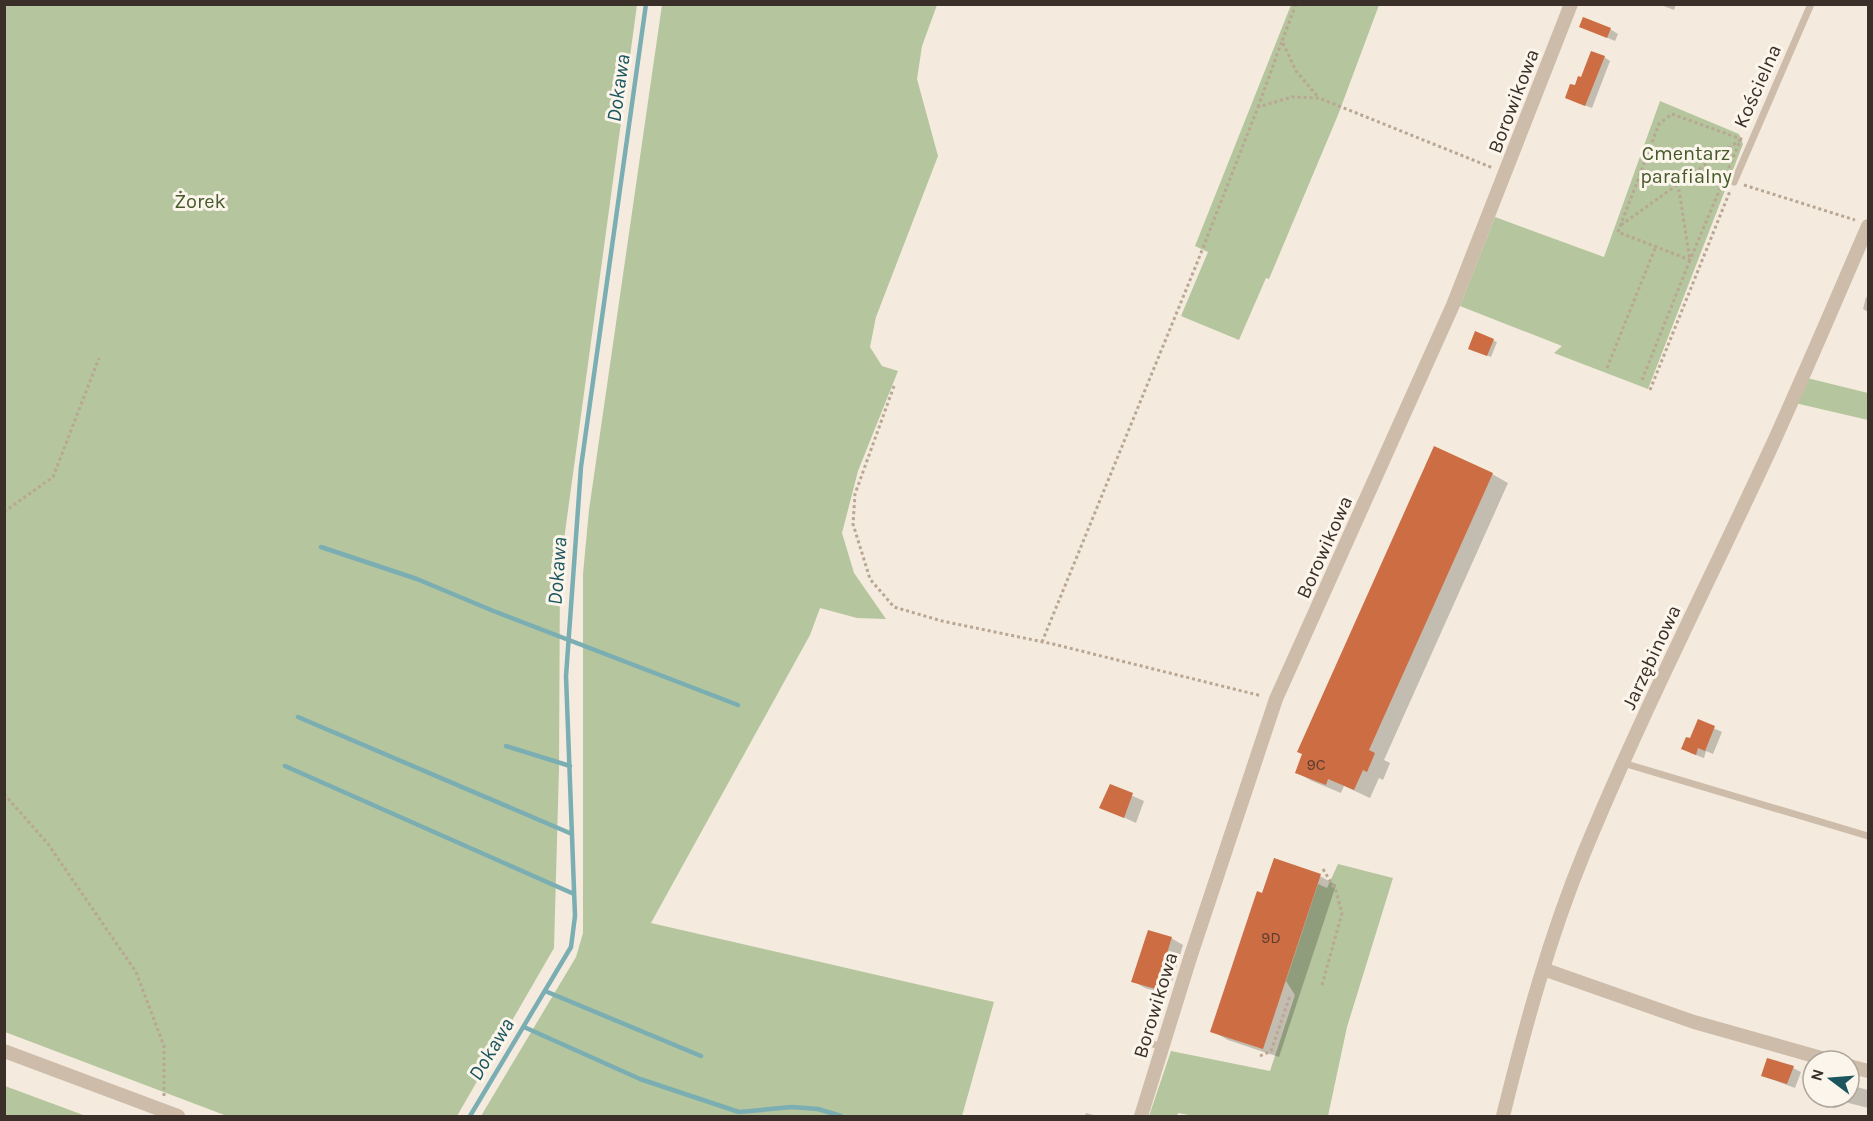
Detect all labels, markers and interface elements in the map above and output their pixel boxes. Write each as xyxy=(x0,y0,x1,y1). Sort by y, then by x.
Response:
street label: Kościelna xyxy=(1729,41,1786,131)
street label: Borowikowa xyxy=(1483,46,1544,156)
water label: Dokawa xyxy=(601,52,635,124)
park label: Cmentarz parafialny xyxy=(1640,142,1732,188)
park label: Żorek xyxy=(174,190,226,213)
street label: Borowikowa xyxy=(1292,492,1357,602)
water label: Dokawa xyxy=(543,536,571,606)
street label: Jarzębinowa xyxy=(1617,601,1686,713)
house number: 9C xyxy=(1306,755,1326,774)
house number: 9D xyxy=(1261,928,1281,947)
street label: Borowikowa xyxy=(1128,949,1183,1061)
water label: Dokawa xyxy=(463,1014,519,1084)
north arrow xyxy=(1801,1049,1861,1109)
text: N xyxy=(1806,1067,1828,1083)

